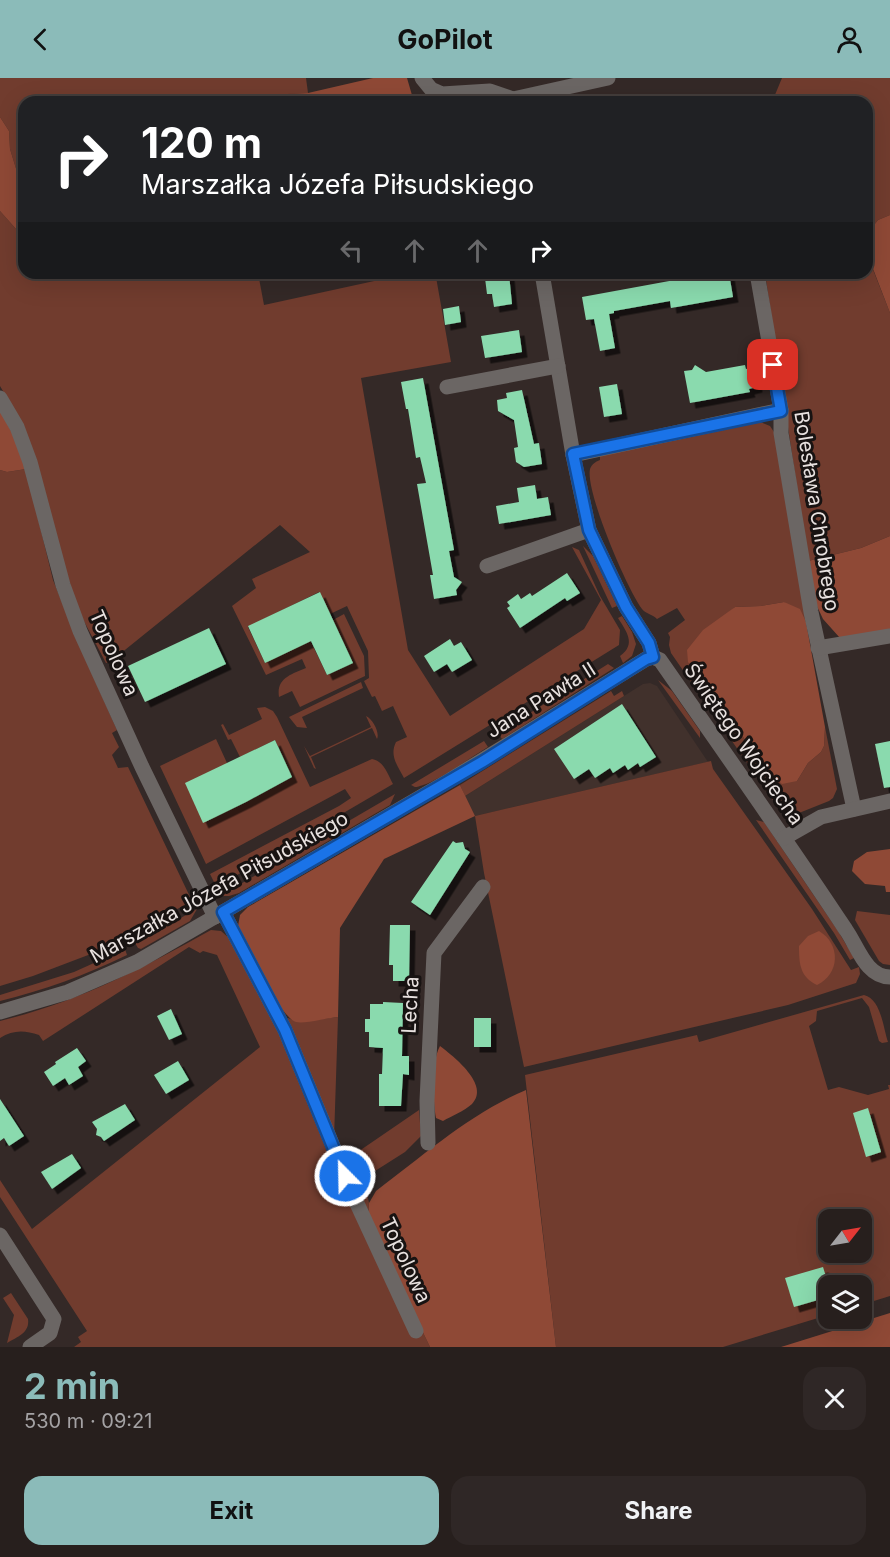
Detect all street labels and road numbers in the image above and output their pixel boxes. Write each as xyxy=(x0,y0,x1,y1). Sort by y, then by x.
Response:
street label: Bolesława Chrobrego xyxy=(789,409,845,613)
street label: Topolowa xyxy=(84,606,144,700)
street label: Jana Pawła II xyxy=(482,657,600,743)
street label: Świętego Wojciecha xyxy=(679,658,810,829)
street label: Marszałka Józefa Piłsudskiego xyxy=(86,806,352,968)
street label: Lecha xyxy=(397,976,423,1034)
street label: Topolowa xyxy=(376,1213,436,1307)

